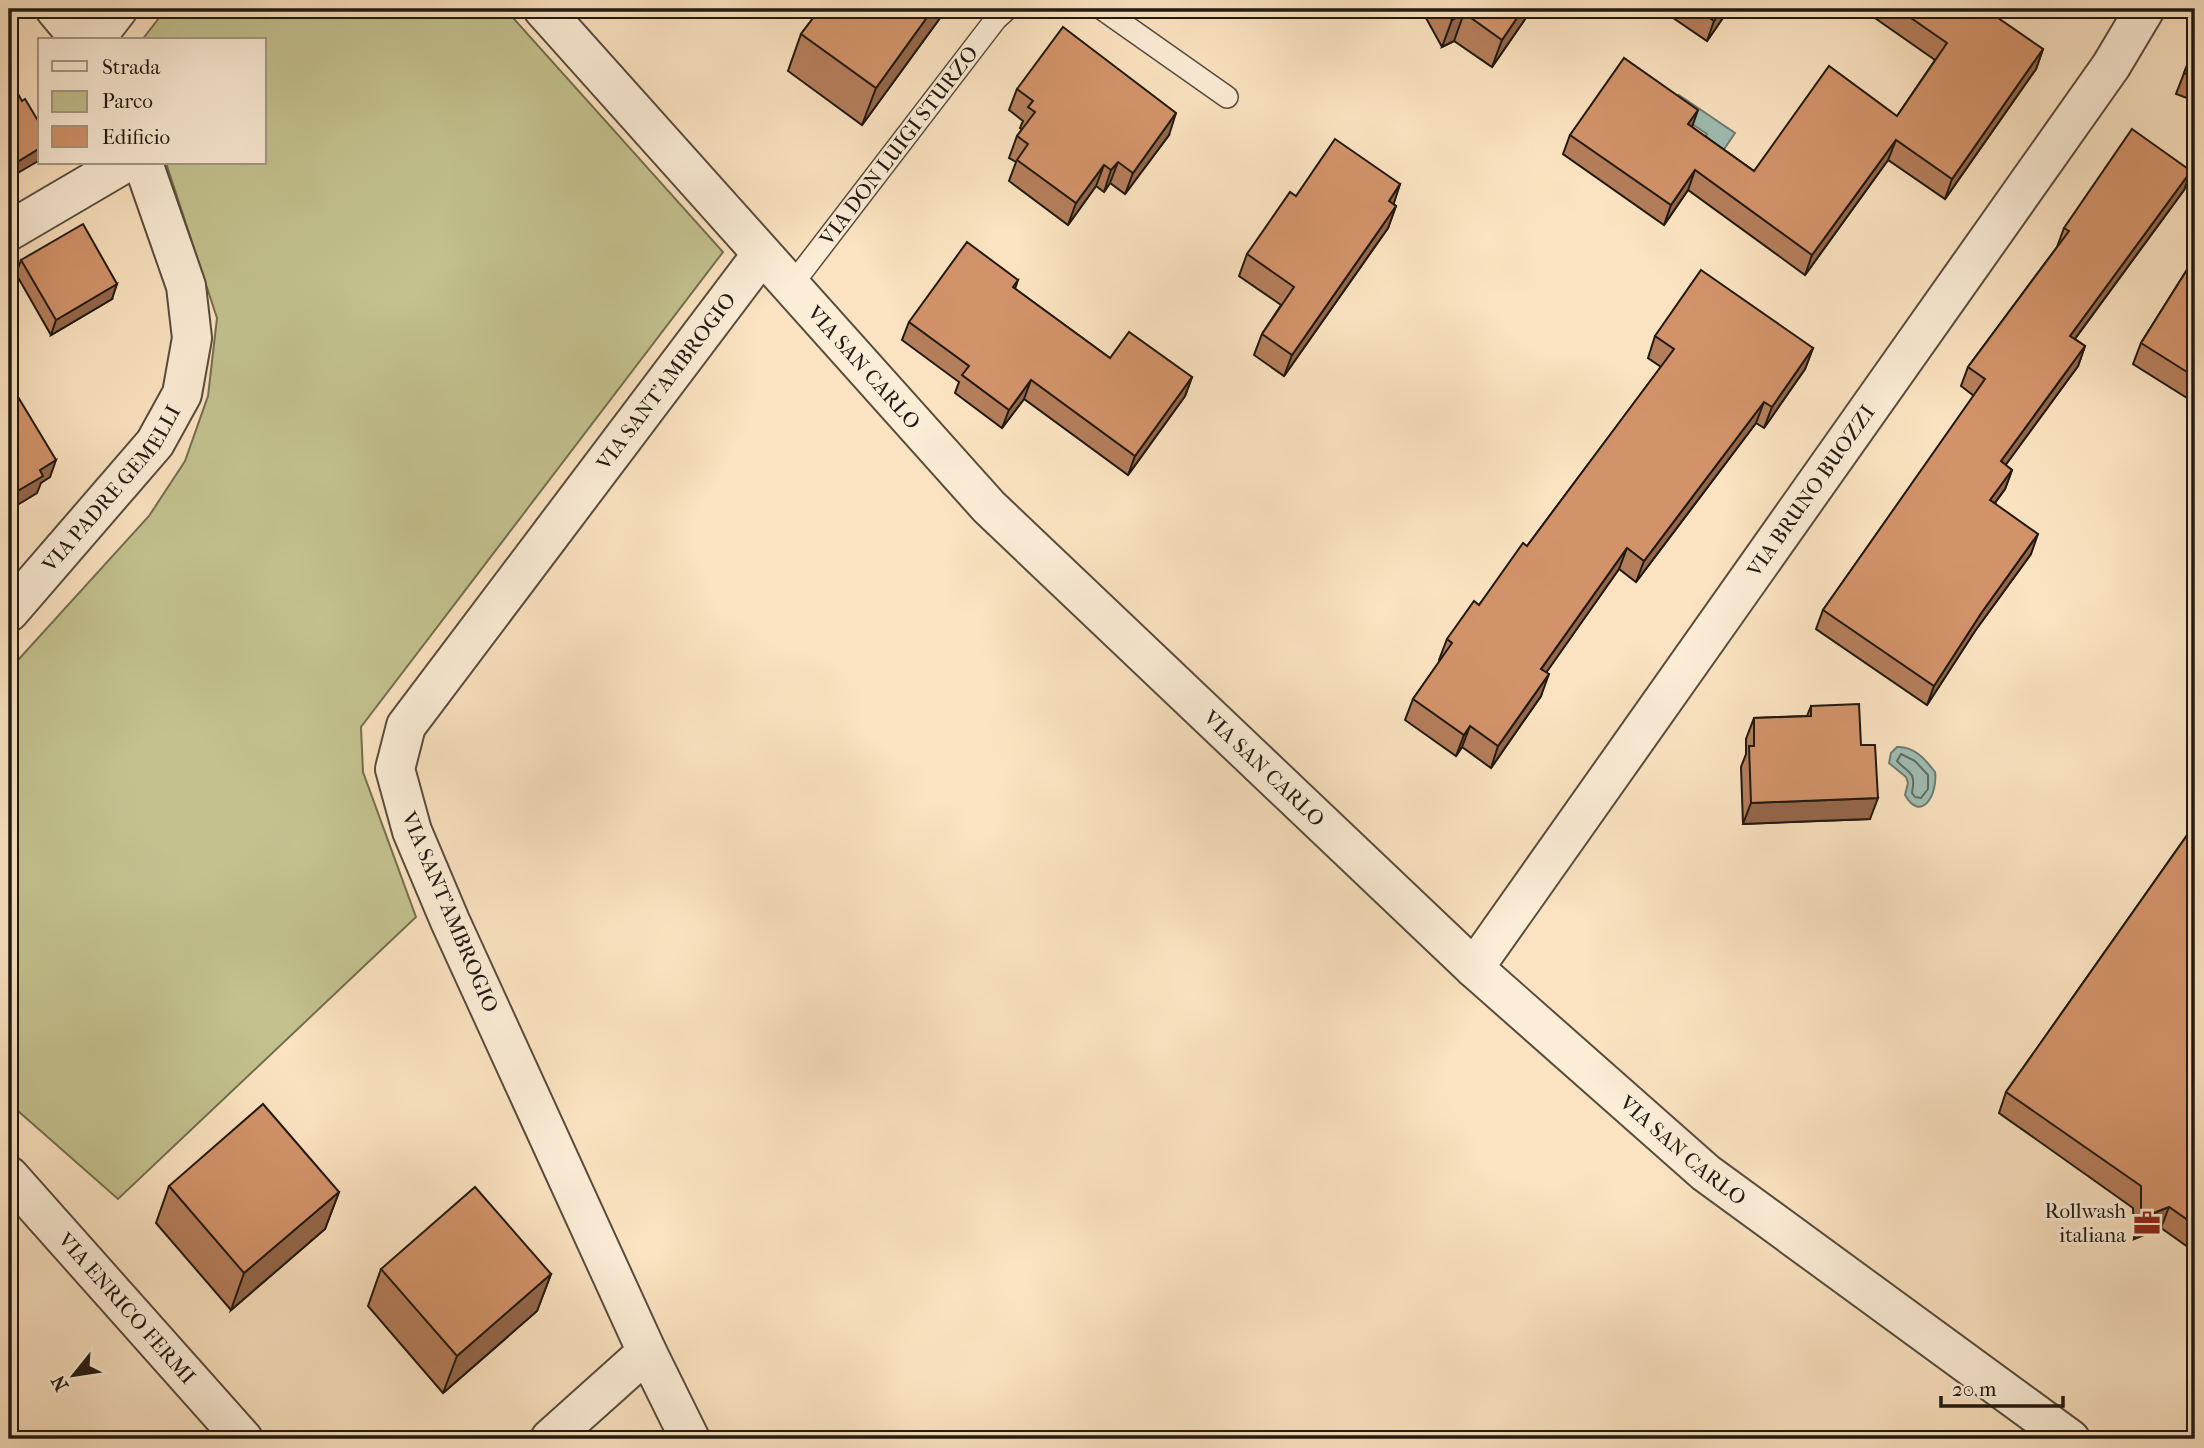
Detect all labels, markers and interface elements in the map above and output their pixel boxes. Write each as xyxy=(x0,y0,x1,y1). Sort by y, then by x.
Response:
legend xyxy=(38,38,266,164)
street label: VIA DON LUIGI STURZO xyxy=(814,41,983,251)
text: Strada xyxy=(102,55,160,79)
text: Parco xyxy=(102,89,153,113)
text: Edificio xyxy=(102,125,170,149)
street label: VIA SANT'AMBROGIO xyxy=(591,288,740,475)
street label: VIA SAN CARLO xyxy=(802,300,925,434)
street label: VIA PADRE GEMELLI xyxy=(37,401,185,577)
street label: VIA BRUNO BUOZZI xyxy=(1742,401,1880,582)
street label: VIA SAN CARLO xyxy=(1198,705,1329,831)
street label: VIA SANT'AMBROGIO xyxy=(396,807,503,1016)
street label: VIA SAN CARLO xyxy=(1614,1090,1751,1210)
place label: Rollwash italiana xyxy=(2045,1199,2126,1247)
office icon: Rollwash italiana xyxy=(2132,1208,2162,1238)
street label: VIA ENRICO FERMI xyxy=(52,1228,200,1388)
north arrow xyxy=(38,1340,108,1410)
scale bar xyxy=(1941,1364,2064,1408)
text: 20 m xyxy=(1952,1377,1997,1401)

